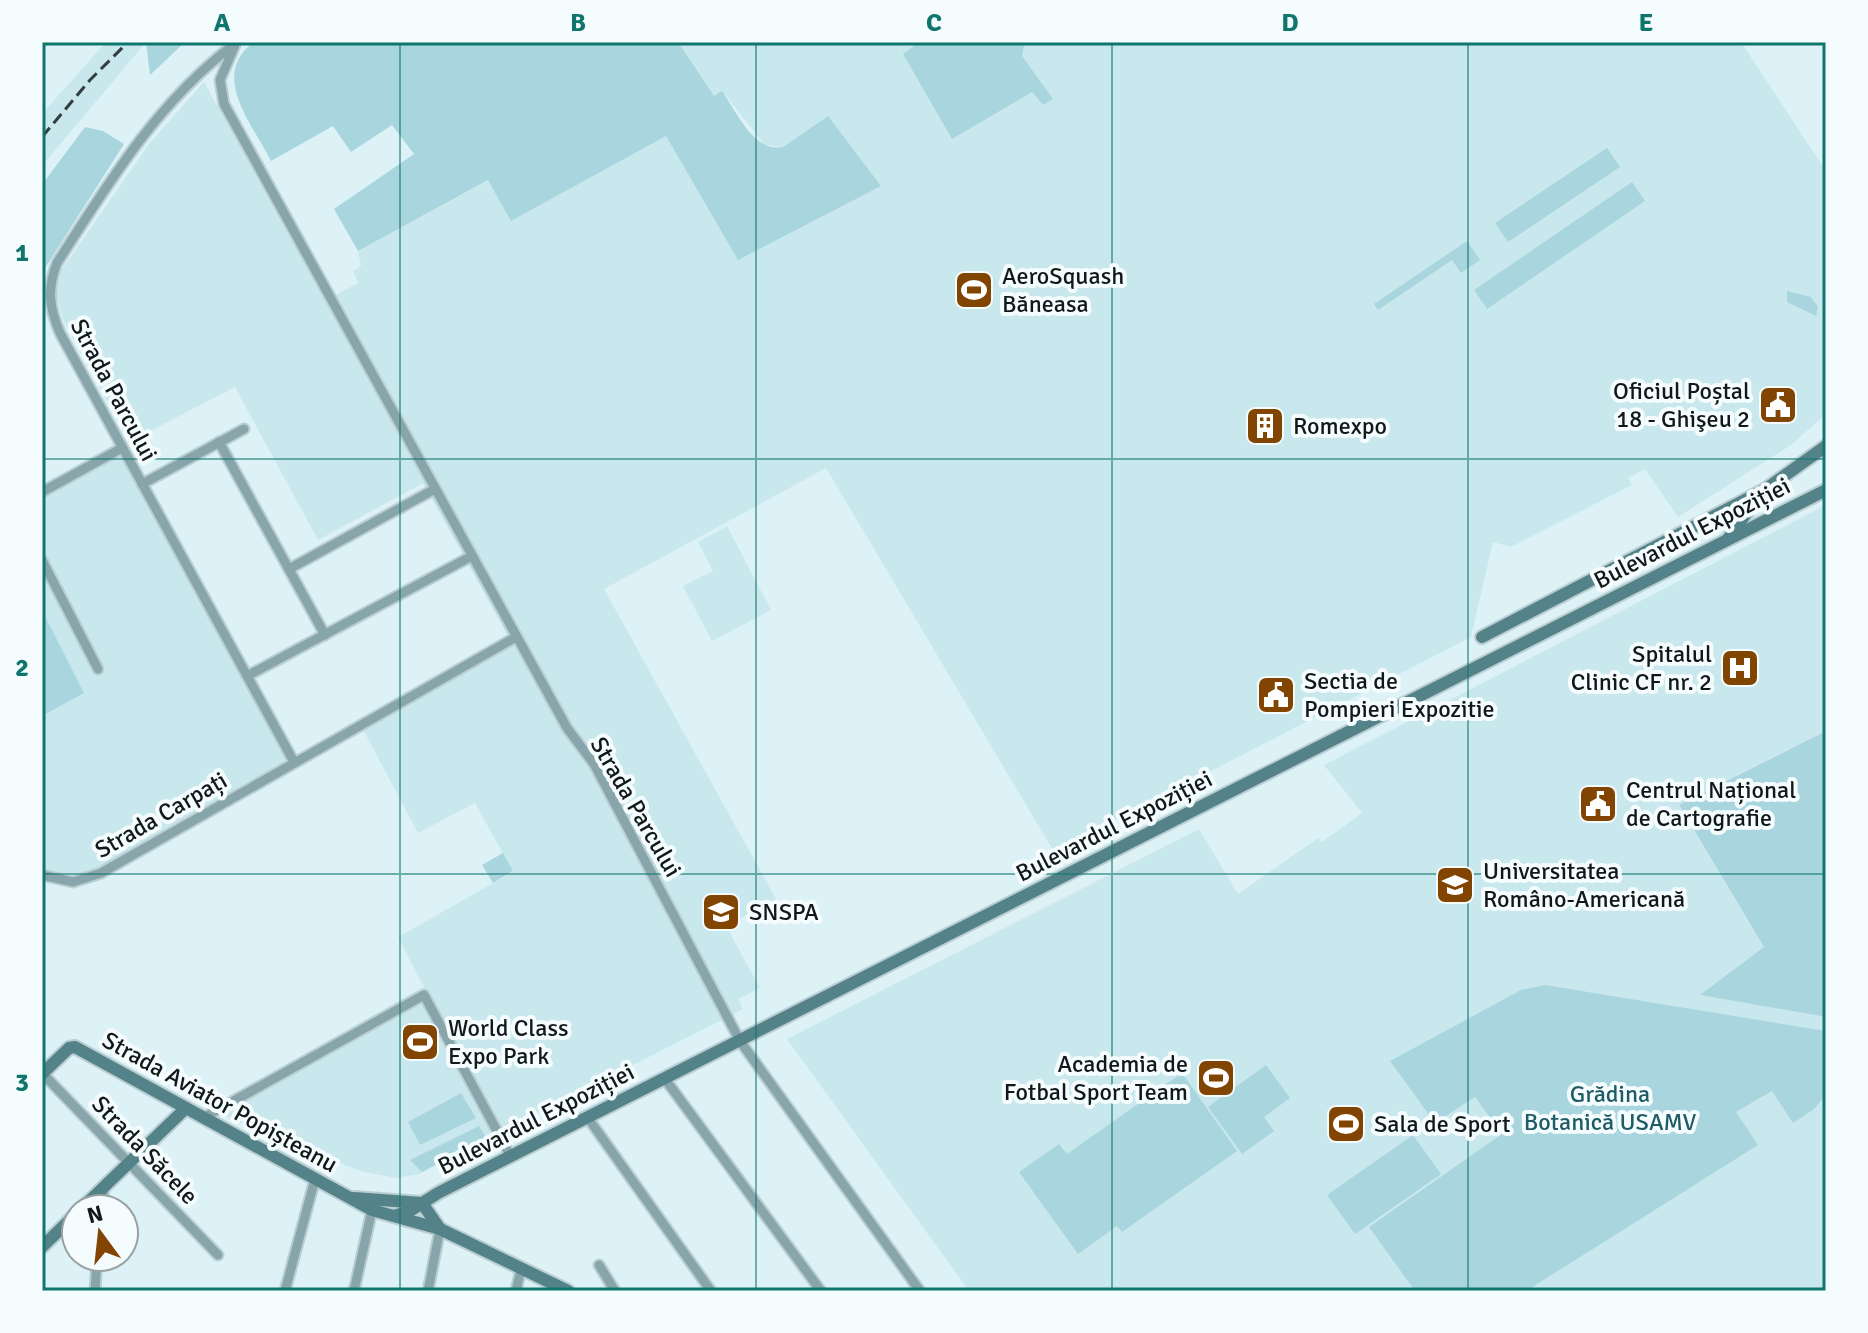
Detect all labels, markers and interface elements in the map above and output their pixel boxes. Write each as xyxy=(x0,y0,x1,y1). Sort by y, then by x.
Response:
text: A xyxy=(214,7,231,39)
text: B xyxy=(570,7,586,39)
text: C xyxy=(926,7,942,39)
text: D xyxy=(1281,7,1299,39)
text: E xyxy=(1639,7,1653,39)
text: 1 xyxy=(15,237,29,269)
place label: AeroSquash Băneasa xyxy=(1002,261,1124,319)
sports icon: AeroSquash Băneasa xyxy=(953,269,995,311)
street label: Strada Parcului xyxy=(64,314,164,466)
place label: Oficiul Poștal 18 - Ghişeu 2 xyxy=(1613,376,1750,434)
public building icon: Oficiul Poștal 18 - Ghişeu 2 xyxy=(1757,384,1799,426)
building icon: Romexpo xyxy=(1244,405,1286,447)
place label: Romexpo xyxy=(1293,411,1387,441)
street label: Bulevardul Expoziției xyxy=(1589,471,1795,595)
place label: Spitalul Clinic CF nr. 2 xyxy=(1571,639,1712,697)
hospital icon: Spitalul Clinic CF nr. 2 xyxy=(1719,647,1761,689)
text: 2 xyxy=(15,652,29,684)
place label: Sectia de Pompieri Expozitie xyxy=(1304,666,1495,724)
public building icon: Sectia de Pompieri Expozitie xyxy=(1255,674,1297,716)
street label: Strada Parcului xyxy=(584,732,688,882)
street label: Bulevardul Expoziției xyxy=(1011,764,1217,888)
street label: Strada Carpați xyxy=(90,765,232,865)
place label: Centrul Național de Cartografie xyxy=(1626,775,1796,833)
public building icon: Centrul Național de Cartografie xyxy=(1577,783,1619,825)
place label: Universitatea Româno-Americană xyxy=(1483,856,1685,914)
school or university icon: Universitatea Româno-Americană xyxy=(1434,864,1476,906)
school or university icon: SNSPA xyxy=(700,891,742,933)
place label: SNSPA xyxy=(749,897,819,927)
place label: World Class Expo Park xyxy=(448,1013,568,1071)
sports icon: World Class Expo Park xyxy=(399,1021,441,1063)
street label: Strada Aviator Popișteanu xyxy=(97,1025,343,1179)
place label: Academia de Fotbal Sport Team xyxy=(1004,1049,1188,1107)
street label: Bulevardul Expoziției xyxy=(433,1057,639,1181)
sports icon: Academia de Fotbal Sport Team xyxy=(1195,1057,1237,1099)
text: 3 xyxy=(15,1067,29,1099)
park label: Grădina Botanică USAMV xyxy=(1524,1079,1696,1137)
street label: Strada Săcele xyxy=(86,1089,204,1211)
sports icon: Sala de Sport xyxy=(1325,1103,1367,1145)
place label: Sala de Sport xyxy=(1374,1109,1510,1139)
north arrow xyxy=(60,1193,140,1273)
text: N xyxy=(84,1199,106,1229)

